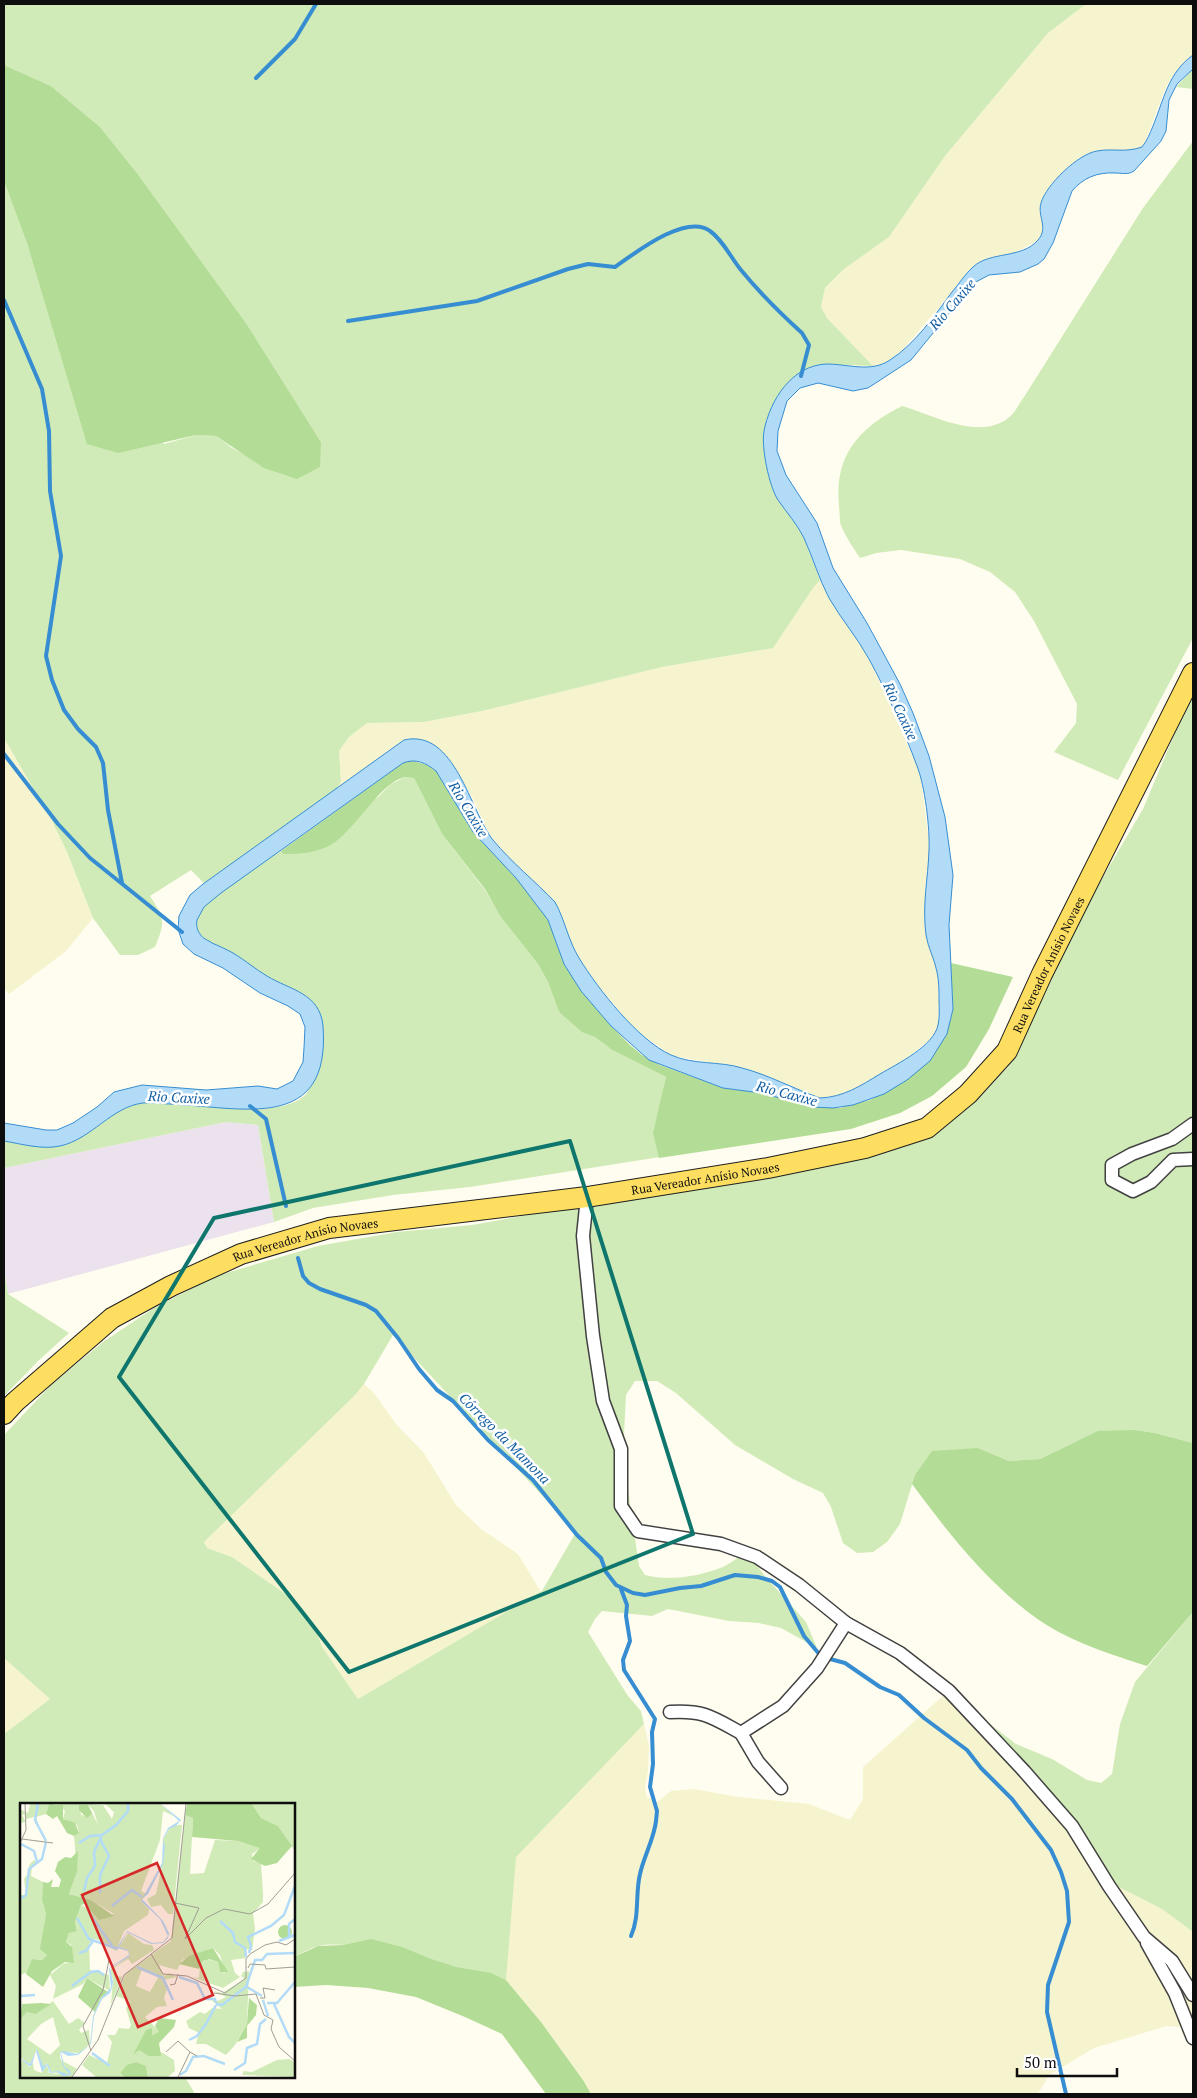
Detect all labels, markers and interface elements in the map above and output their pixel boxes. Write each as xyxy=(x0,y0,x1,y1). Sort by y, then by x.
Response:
water label: Rio Caxixe xyxy=(924,274,980,334)
water label: Rio Caxixe xyxy=(879,678,923,744)
water label: Rio Caxixe xyxy=(444,777,493,841)
street label: Rua Vereador Anísio Novaes xyxy=(1009,894,1087,1035)
water label: Rio Caxixe xyxy=(754,1076,820,1110)
water label: Rio Caxixe xyxy=(146,1086,211,1108)
street label: Rua Vereador Anísio Novaes xyxy=(630,1158,781,1197)
street label: Rua Vereador Anísio Novaes xyxy=(230,1215,379,1264)
water label: Córrego da Mamona xyxy=(455,1388,555,1488)
inset map xyxy=(20,1803,295,2078)
scale bar xyxy=(1017,2046,1117,2078)
text: 50 m xyxy=(1024,2052,1057,2072)

